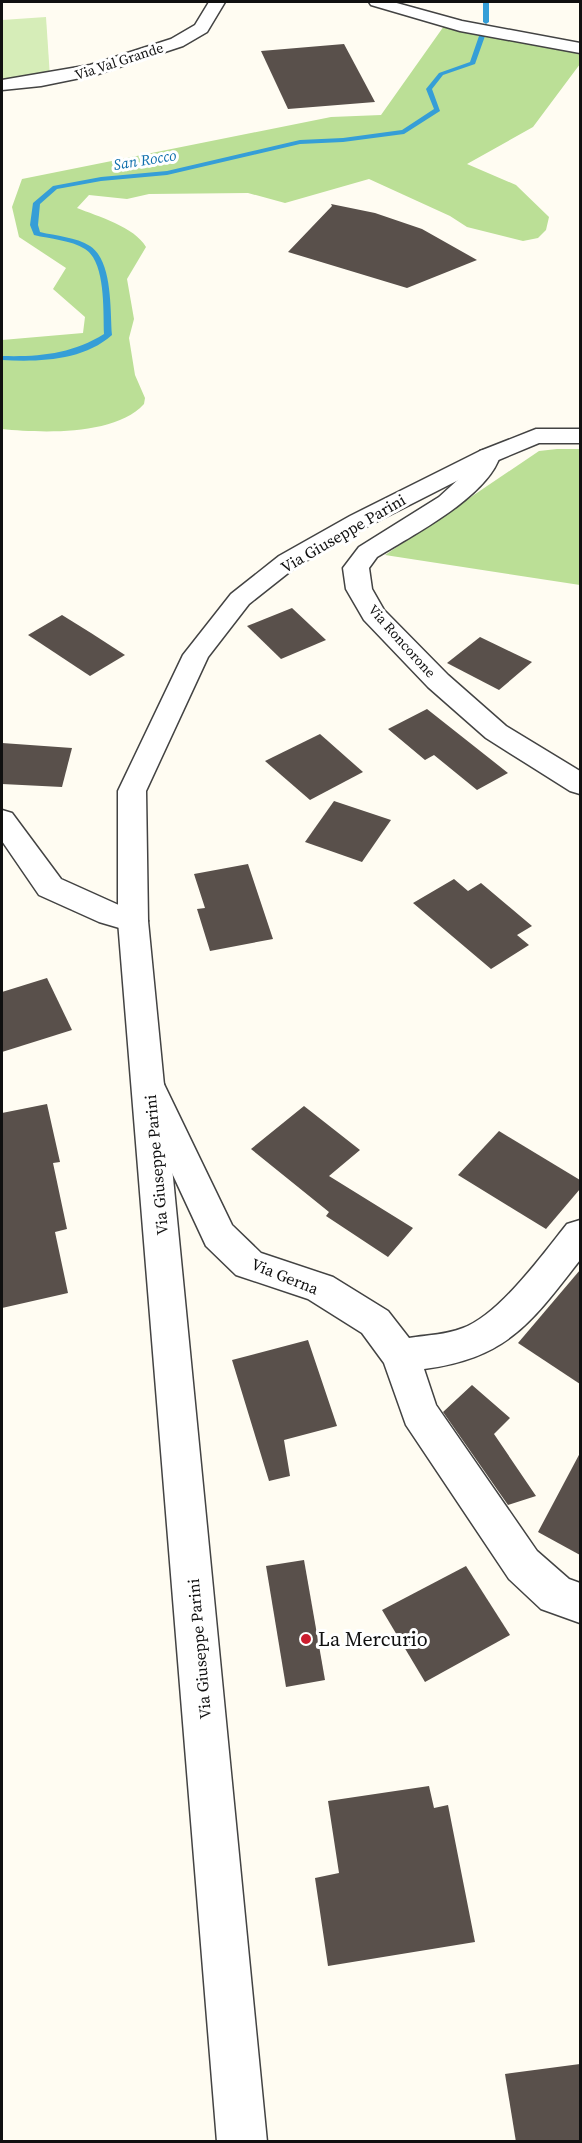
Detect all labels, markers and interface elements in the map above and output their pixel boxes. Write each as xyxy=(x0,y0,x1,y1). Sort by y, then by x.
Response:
street label: Via Val Grande xyxy=(72,37,166,85)
water label: San Rocco xyxy=(112,144,178,175)
street label: Via Giuseppe Parini xyxy=(277,488,410,578)
street label: Via Roncorone xyxy=(364,600,440,682)
street label: Via Giuseppe Parini xyxy=(139,1094,173,1236)
street label: Via Gerna xyxy=(248,1253,323,1300)
street label: Via Giuseppe Parini xyxy=(182,1578,216,1720)
place label: La Mercurio xyxy=(318,1625,428,1653)
marker: La Mercurio xyxy=(299,1632,313,1646)

